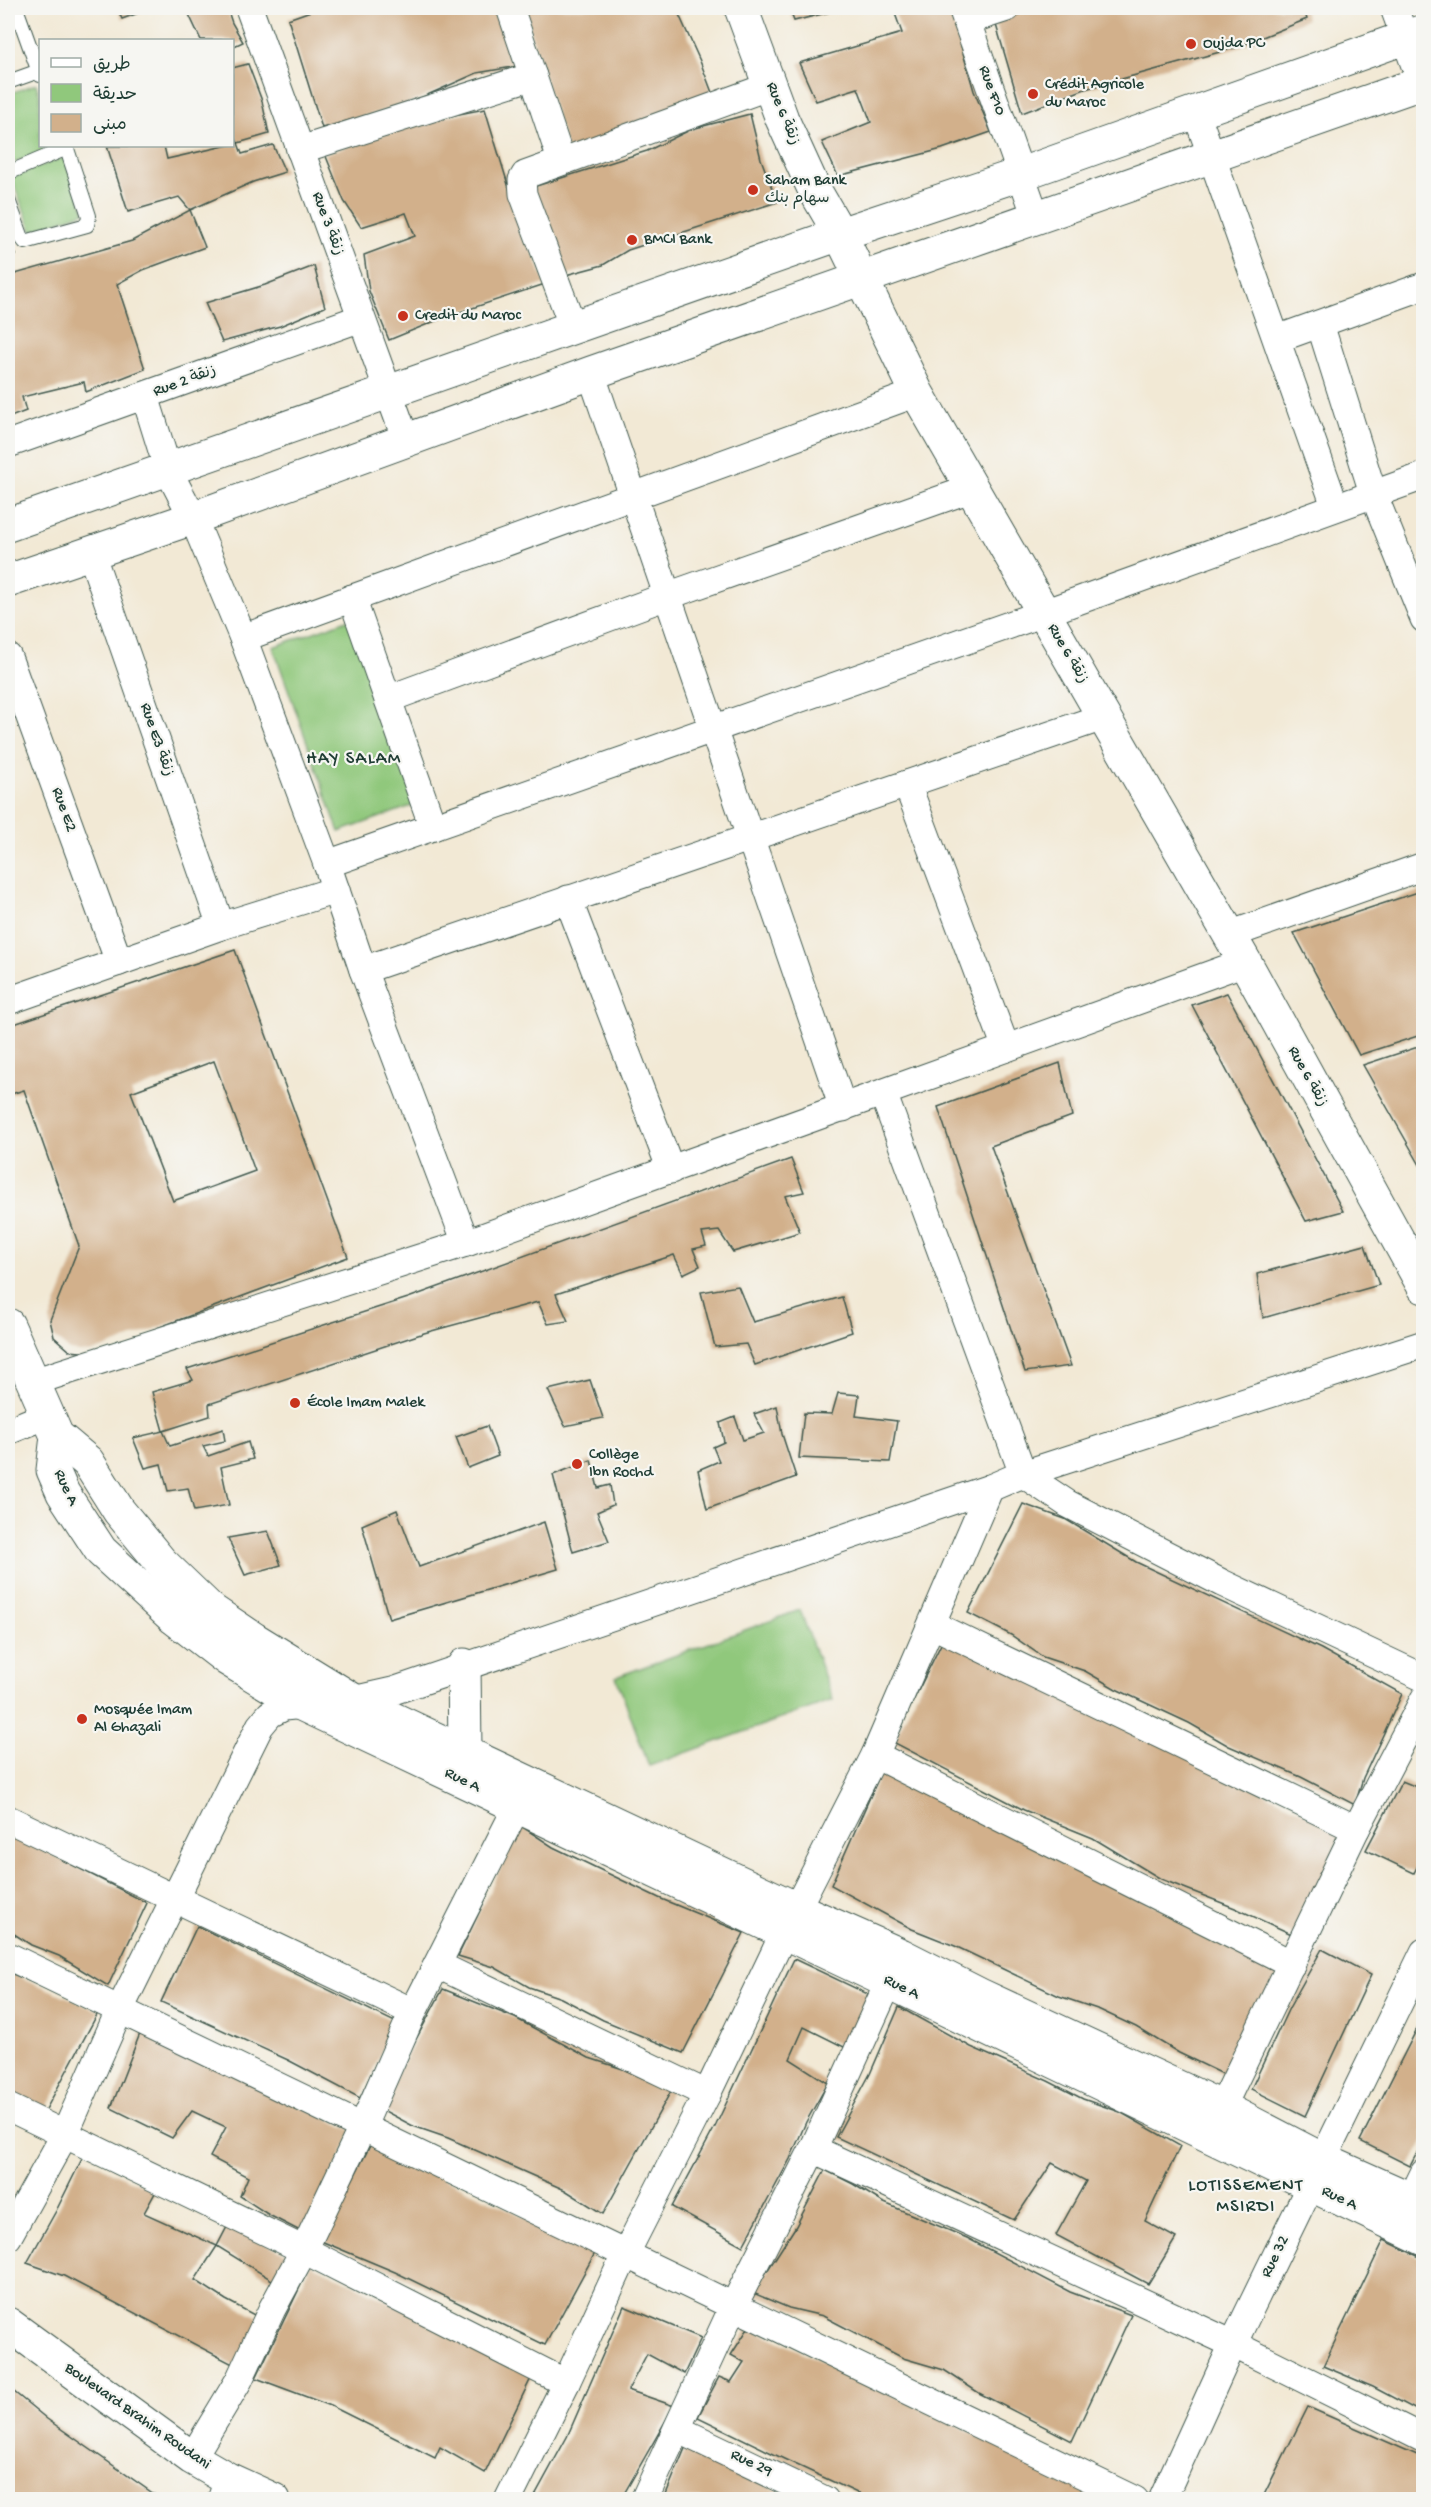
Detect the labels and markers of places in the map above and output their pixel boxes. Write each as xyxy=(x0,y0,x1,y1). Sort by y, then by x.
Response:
place label: Oujda PC xyxy=(1203,35,1266,54)
marker: Oujda PC xyxy=(1184,37,1198,51)
place label: Crédit Agricole du Maroc xyxy=(1045,76,1145,113)
marker: Crédit Agricole du Maroc xyxy=(1026,87,1040,101)
place label: Saham Bank سهام بنك xyxy=(765,172,848,209)
marker: Saham Bank سهام بنك xyxy=(746,183,760,197)
place label: BMCI Bank xyxy=(643,231,713,250)
marker: BMCI Bank xyxy=(625,233,639,247)
place label: Credit du Maroc xyxy=(415,307,521,326)
marker: Credit du Maroc xyxy=(396,309,410,323)
place label: École Imam Malek xyxy=(307,1394,426,1413)
marker: École Imam Malek xyxy=(288,1396,302,1410)
place label: Collège Ibn Rochd xyxy=(589,1446,654,1483)
marker: Collège Ibn Rochd xyxy=(570,1457,584,1471)
place label: Mosquée Imam Al Ghazali xyxy=(94,1701,193,1738)
marker: Mosquée Imam Al Ghazali xyxy=(75,1712,89,1726)

